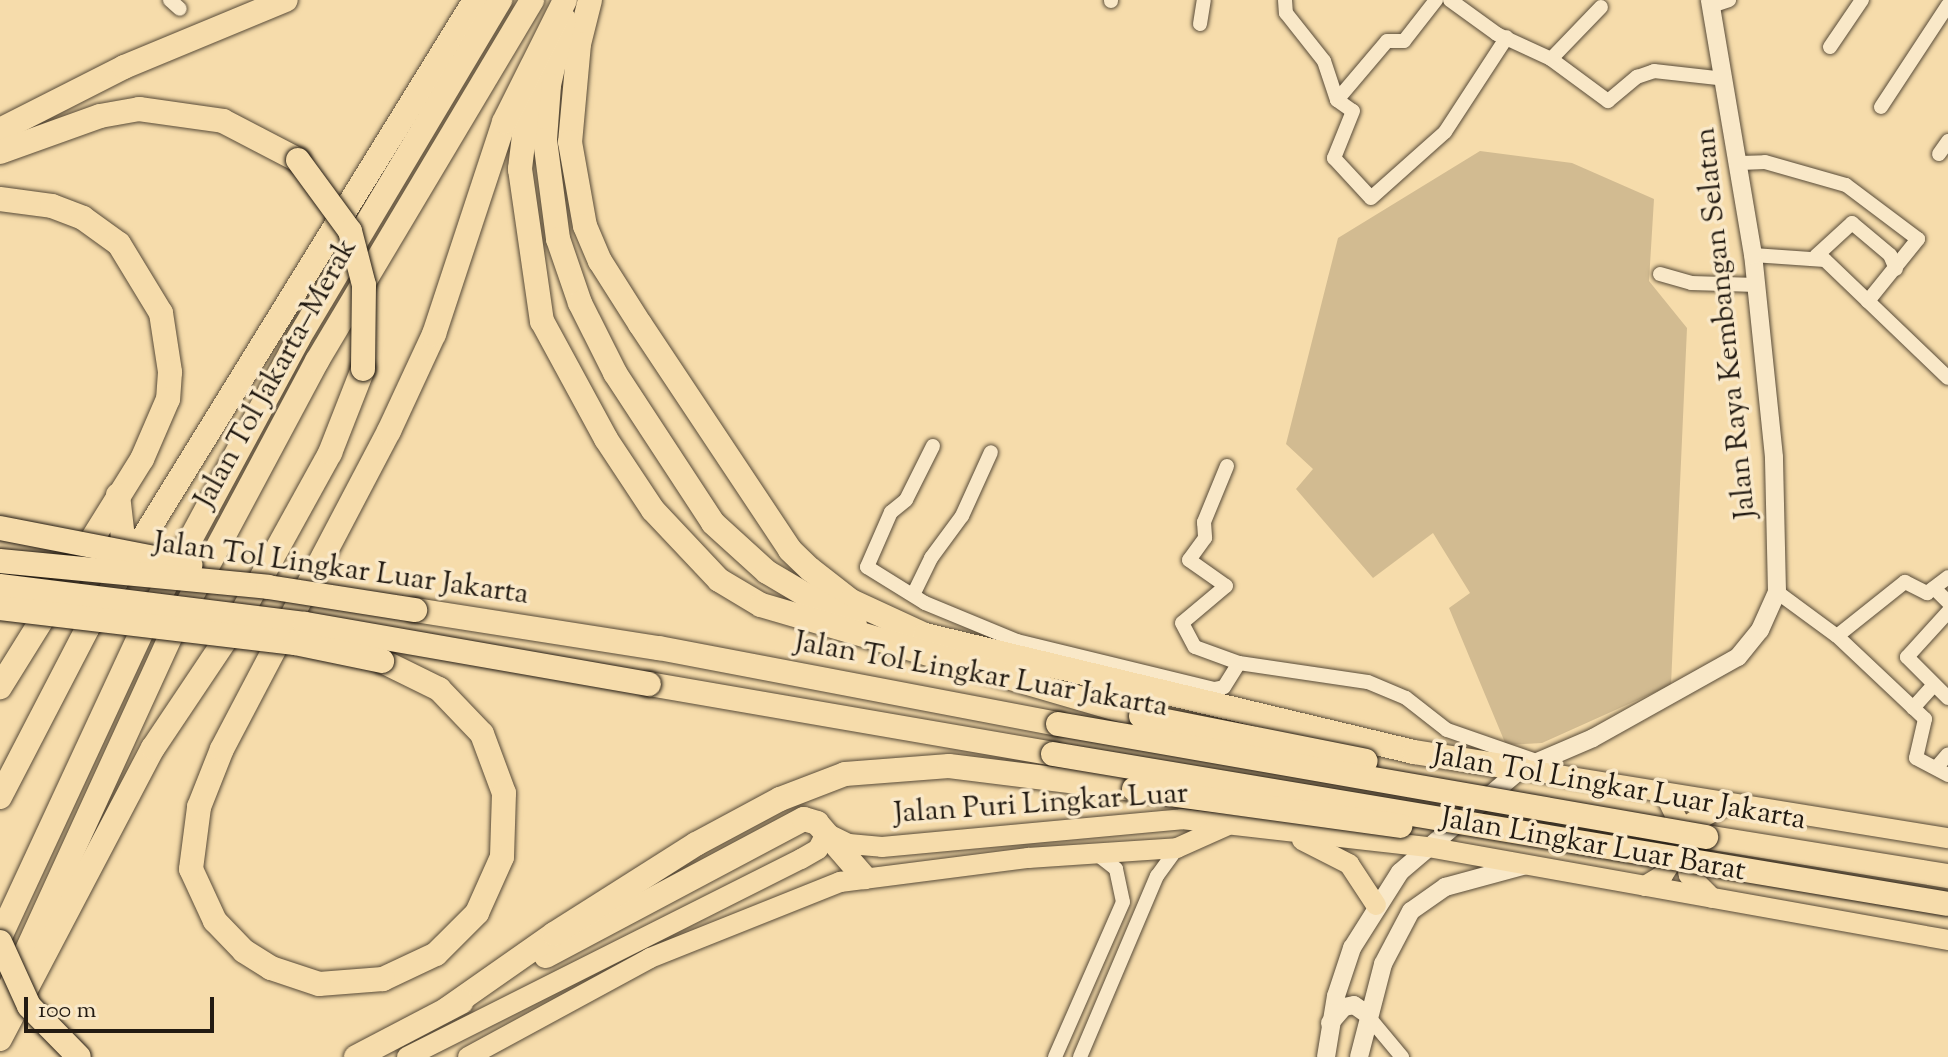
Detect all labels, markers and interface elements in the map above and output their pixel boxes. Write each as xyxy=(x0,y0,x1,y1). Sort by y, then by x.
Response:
street label: Jalan Raya Kembangan Selatan xyxy=(1689,125,1765,521)
street label: Jalan Tol Jakarta–Merak xyxy=(188,233,366,515)
street label: Jalan Tol Lingkar Luar Jakarta xyxy=(151,526,531,614)
street label: Jalan Tol Lingkar Luar Jakarta xyxy=(792,625,1170,727)
street label: Jalan Tol Lingkar Luar Jakarta xyxy=(1430,738,1808,840)
street label: Jalan Puri Lingkar Luar xyxy=(893,777,1189,833)
street label: Jalan Lingkar Luar Barat xyxy=(1438,801,1748,891)
scale bar xyxy=(28,981,218,1031)
text: 100 m xyxy=(38,994,96,1028)

